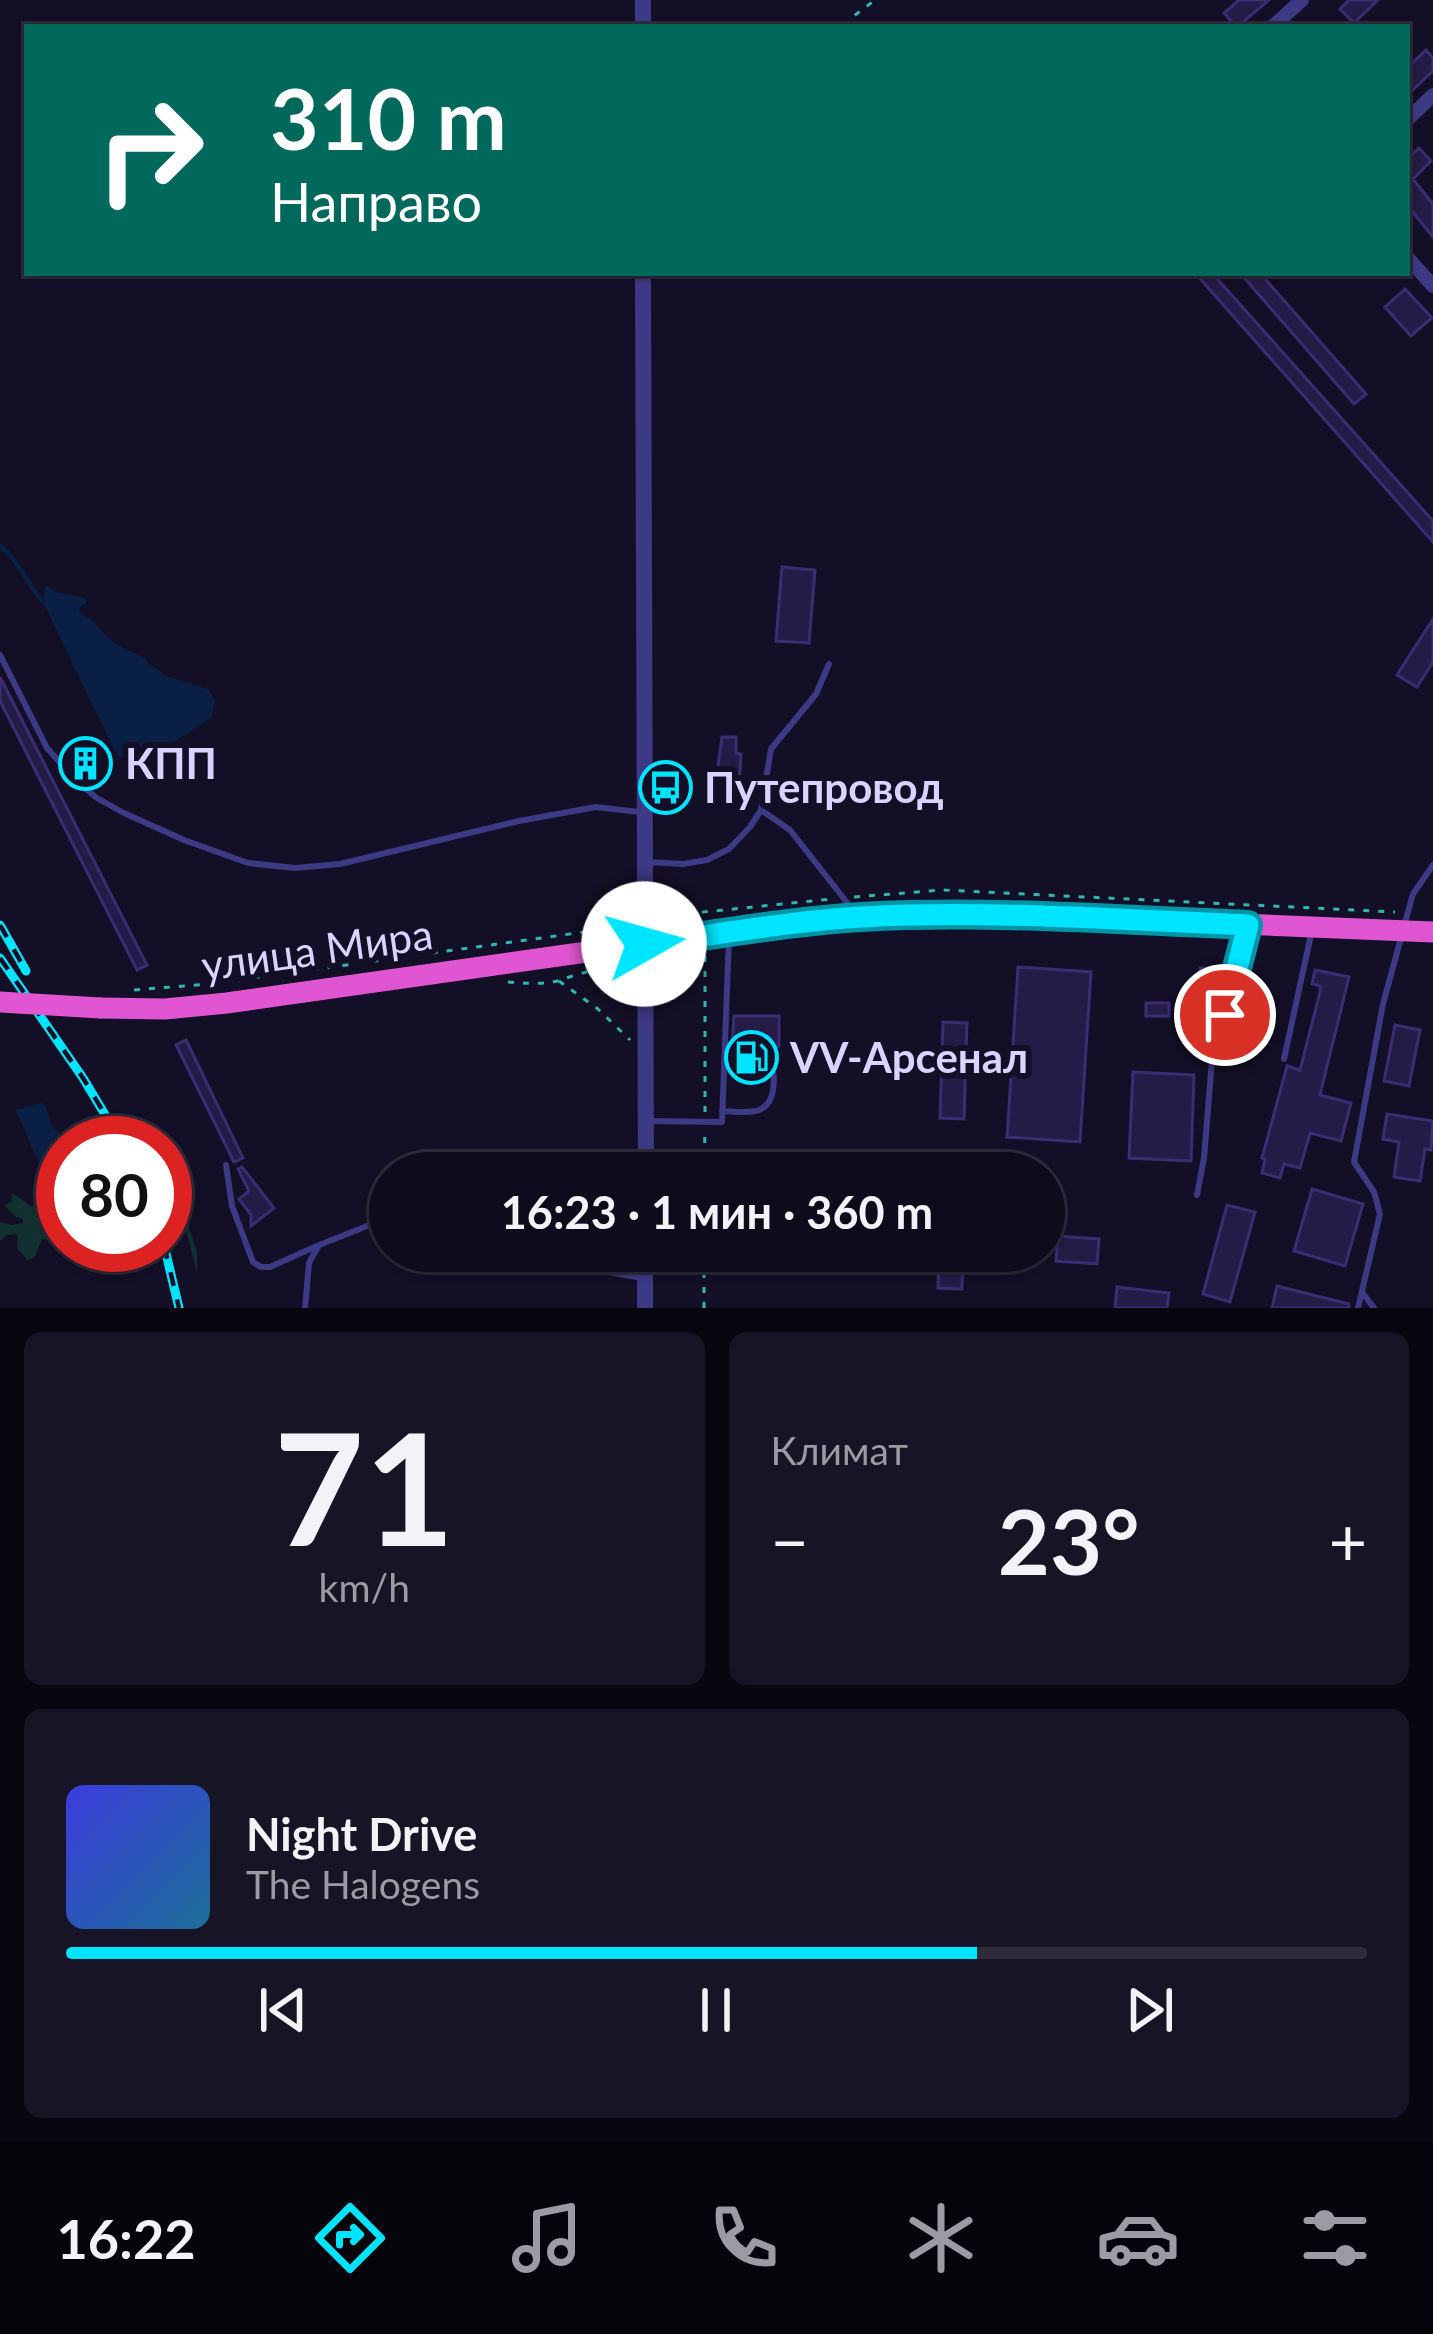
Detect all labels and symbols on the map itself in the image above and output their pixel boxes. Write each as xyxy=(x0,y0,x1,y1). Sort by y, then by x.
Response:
building icon: КПП xyxy=(58,736,114,792)
place label: КПП xyxy=(125,738,217,788)
bus stop icon: Путепровод xyxy=(637,760,693,816)
place label: Путепровод xyxy=(704,762,944,812)
position arrow xyxy=(581,881,707,1007)
street label: улица Мира xyxy=(198,908,436,990)
pin xyxy=(1174,964,1276,1066)
fuel station icon: VV-Арсенал xyxy=(723,1030,779,1086)
place label: VV-Арсенал xyxy=(789,1032,1028,1082)
speed limit sign: 80 xyxy=(36,1116,192,1272)

